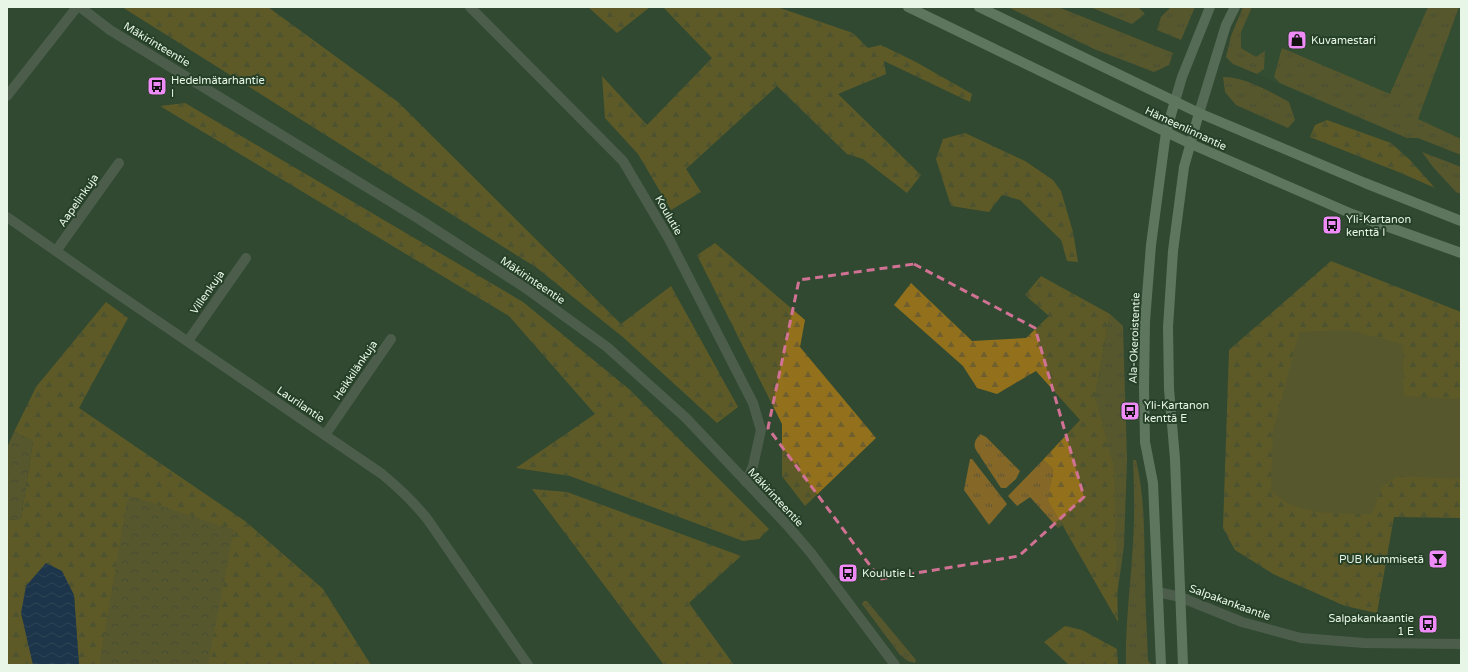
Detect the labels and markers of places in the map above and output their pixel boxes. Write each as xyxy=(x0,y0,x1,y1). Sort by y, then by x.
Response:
shop icon: Kuvamestari xyxy=(1286,29,1308,51)
place label: Kuvamestari xyxy=(1311,34,1376,47)
place label: Hedelmätarhantie I xyxy=(171,74,265,100)
bus stop icon: Hedelmätarhantie I xyxy=(146,75,168,97)
place label: Yli-Kartanon kenttä I xyxy=(1346,213,1411,239)
bus stop icon: Yli-Kartanon kenttä I xyxy=(1321,214,1343,236)
place label: Yli-Kartanon kenttä E xyxy=(1144,399,1209,425)
bus stop icon: Yli-Kartanon kenttä E xyxy=(1119,400,1141,422)
bar icon: PUB Kummisetä xyxy=(1427,548,1449,570)
place label: PUB Kummisetä xyxy=(1339,553,1424,566)
bus stop icon: Koulutie L xyxy=(837,562,859,584)
place label: Koulutie L xyxy=(862,567,915,580)
place label: Salpakankaantie 1 E xyxy=(1328,612,1414,638)
bus stop icon: Salpakankaantie 1 E xyxy=(1417,613,1439,635)

